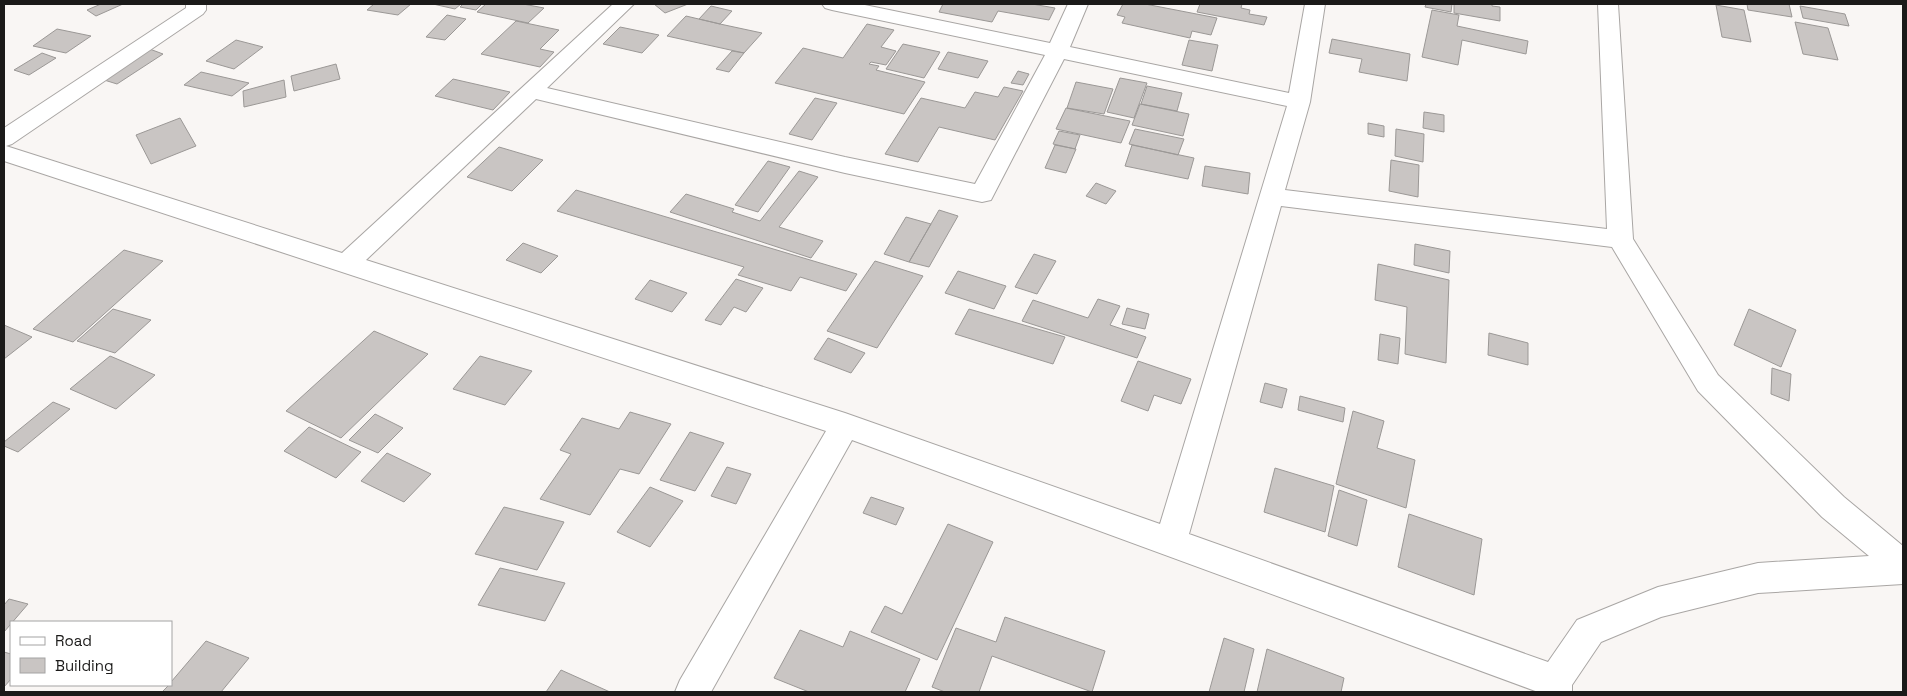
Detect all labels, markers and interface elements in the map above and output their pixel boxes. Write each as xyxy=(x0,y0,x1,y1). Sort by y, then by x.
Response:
legend xyxy=(10,621,172,686)
text: Road xyxy=(55,631,92,650)
text: Building xyxy=(55,656,114,675)

